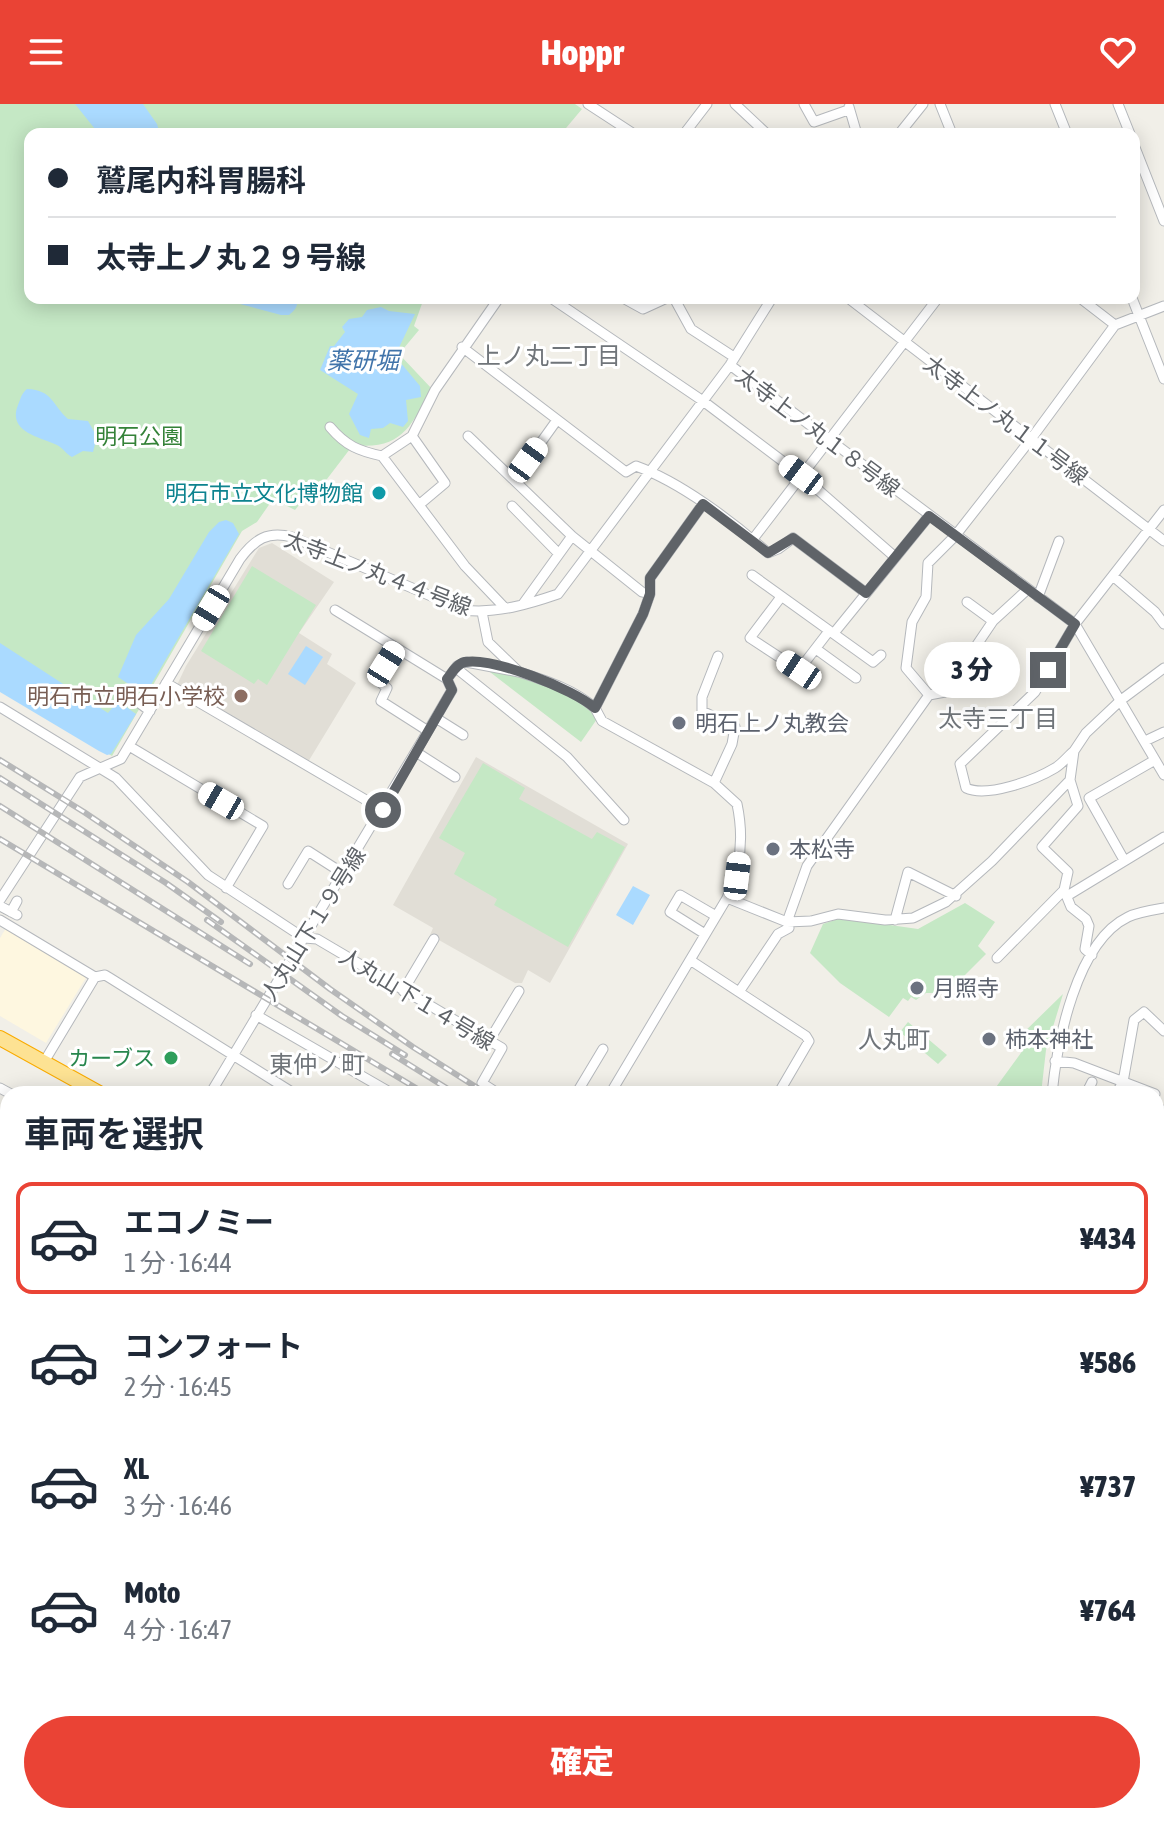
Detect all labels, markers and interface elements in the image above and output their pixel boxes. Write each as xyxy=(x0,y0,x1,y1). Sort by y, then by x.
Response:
icon: menu xyxy=(24,30,68,74)
icon: heart xyxy=(1096,30,1140,74)
text: Hoppr xyxy=(541,31,623,73)
text: 鷲尾内科胃腸科 xyxy=(96,163,306,197)
text: 太寺上ノ丸２９号線 xyxy=(96,240,366,274)
district label: 上ノ丸二丁目 xyxy=(477,342,621,369)
water label: 薬研堀 xyxy=(327,347,403,374)
street label: 太寺上ノ丸１１号線 xyxy=(919,350,1093,490)
street label: 太寺上ノ丸１８号線 xyxy=(731,362,905,502)
park label: 明石公園 xyxy=(95,423,183,449)
car xyxy=(504,434,552,486)
car xyxy=(775,451,827,499)
place label: 明石市立文化博物館 xyxy=(165,480,363,506)
marker: 明石市立文化博物館 xyxy=(370,484,388,502)
street label: 太寺上ノ丸４４号線 xyxy=(281,525,475,621)
car xyxy=(188,581,234,635)
car xyxy=(363,637,409,691)
callout: 3 分 xyxy=(924,642,1020,698)
car xyxy=(772,647,826,693)
route end xyxy=(1030,652,1066,688)
text: 3 分 xyxy=(951,655,993,685)
place label: 明石市立明石小学校 xyxy=(27,683,225,709)
marker: 明石市立明石小学校 xyxy=(232,687,250,705)
district label: 太寺三丁目 xyxy=(938,705,1058,732)
place label: 明石上ノ丸教会 xyxy=(695,710,849,736)
marker: 明石上ノ丸教会 xyxy=(670,714,688,732)
car xyxy=(194,779,248,823)
route start xyxy=(365,792,401,828)
place label: 本松寺 xyxy=(789,836,855,862)
marker: 本松寺 xyxy=(764,840,782,858)
street label: 人丸山下１９号線 xyxy=(255,842,371,1006)
car xyxy=(722,851,752,901)
street label: 人丸山下１４号線 xyxy=(335,943,499,1055)
place label: 月照寺 xyxy=(933,975,999,1001)
marker: 月照寺 xyxy=(908,979,926,997)
district label: 人丸町 xyxy=(858,1026,930,1053)
place label: 柿本神社 xyxy=(1005,1026,1093,1052)
marker: 柿本神社 xyxy=(980,1030,998,1048)
place label: カーブス xyxy=(68,1045,155,1071)
marker: カーブス xyxy=(162,1049,180,1067)
district label: 東仲ノ町 xyxy=(269,1051,365,1078)
text: 車両を選択 xyxy=(24,1113,204,1155)
icon: car xyxy=(28,1202,100,1274)
text: エコノミー xyxy=(124,1205,274,1239)
text: ¥434 xyxy=(1080,1221,1136,1255)
text: 1 分 · 16:44 xyxy=(124,1248,232,1278)
icon: car xyxy=(28,1326,100,1398)
text: コンフォート xyxy=(124,1329,303,1363)
text: ¥586 xyxy=(1080,1345,1136,1379)
text: 2 分 · 16:45 xyxy=(124,1372,232,1402)
icon: car xyxy=(28,1450,100,1522)
text: XL xyxy=(124,1451,149,1485)
text: ¥737 xyxy=(1080,1469,1136,1503)
text: 3 分 · 16:46 xyxy=(124,1491,232,1521)
icon: car xyxy=(28,1574,100,1646)
text: Moto xyxy=(124,1575,181,1609)
text: ¥764 xyxy=(1080,1593,1136,1627)
text: 4 分 · 16:47 xyxy=(124,1615,232,1645)
button: 確定 xyxy=(24,1716,1140,1808)

